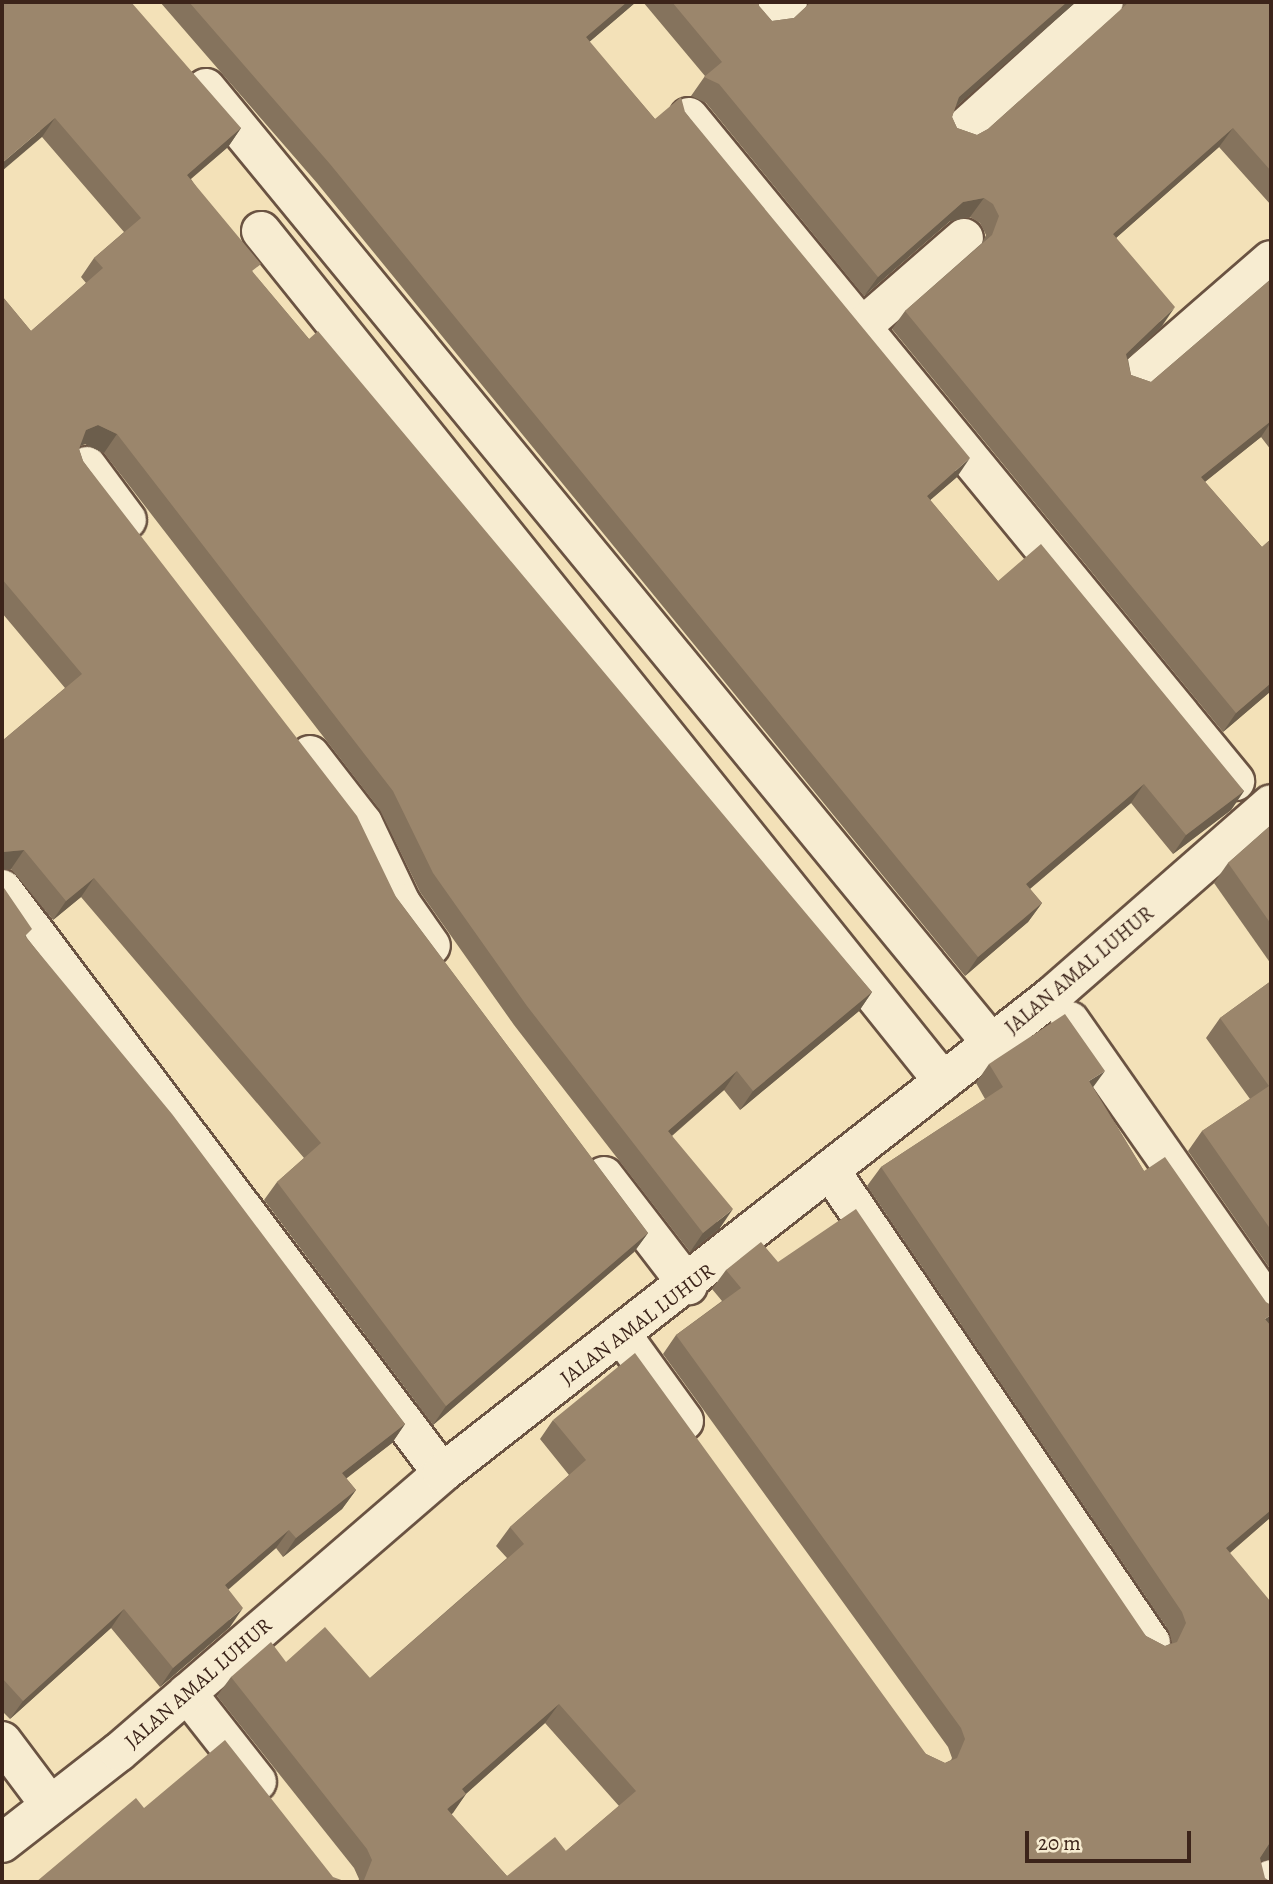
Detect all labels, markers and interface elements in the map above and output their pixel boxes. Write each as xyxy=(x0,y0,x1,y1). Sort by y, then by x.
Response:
street label: JALAN AMAL LUHUR xyxy=(999,900,1159,1040)
street label: JALAN AMAL LUHUR xyxy=(555,1258,719,1390)
street label: JALAN AMAL LUHUR xyxy=(119,1612,277,1754)
scale bar xyxy=(1028,1818,1194,1862)
text: 20 m xyxy=(1038,1829,1081,1857)

